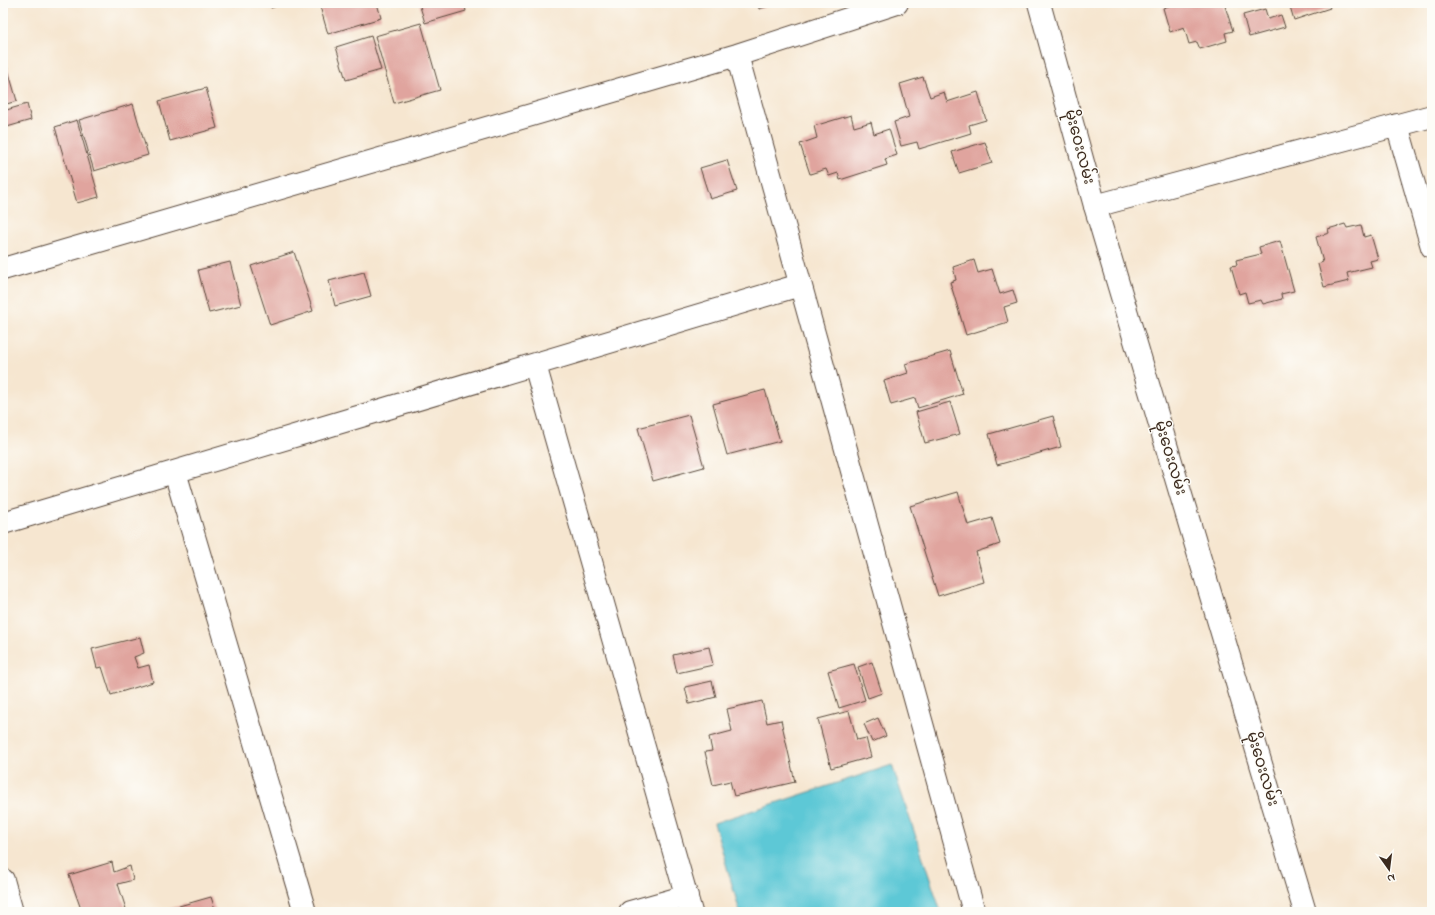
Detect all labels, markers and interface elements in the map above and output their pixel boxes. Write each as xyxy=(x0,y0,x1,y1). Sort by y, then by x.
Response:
street label: မိုးဝေးလမ်း xyxy=(1056,106,1102,188)
street label: မိုးဝေးလမ်း xyxy=(1146,417,1194,499)
street label: မိုးဝေးလမ်း xyxy=(1238,728,1286,810)
north arrow xyxy=(1369,849,1409,889)
text: N xyxy=(1386,869,1397,886)

